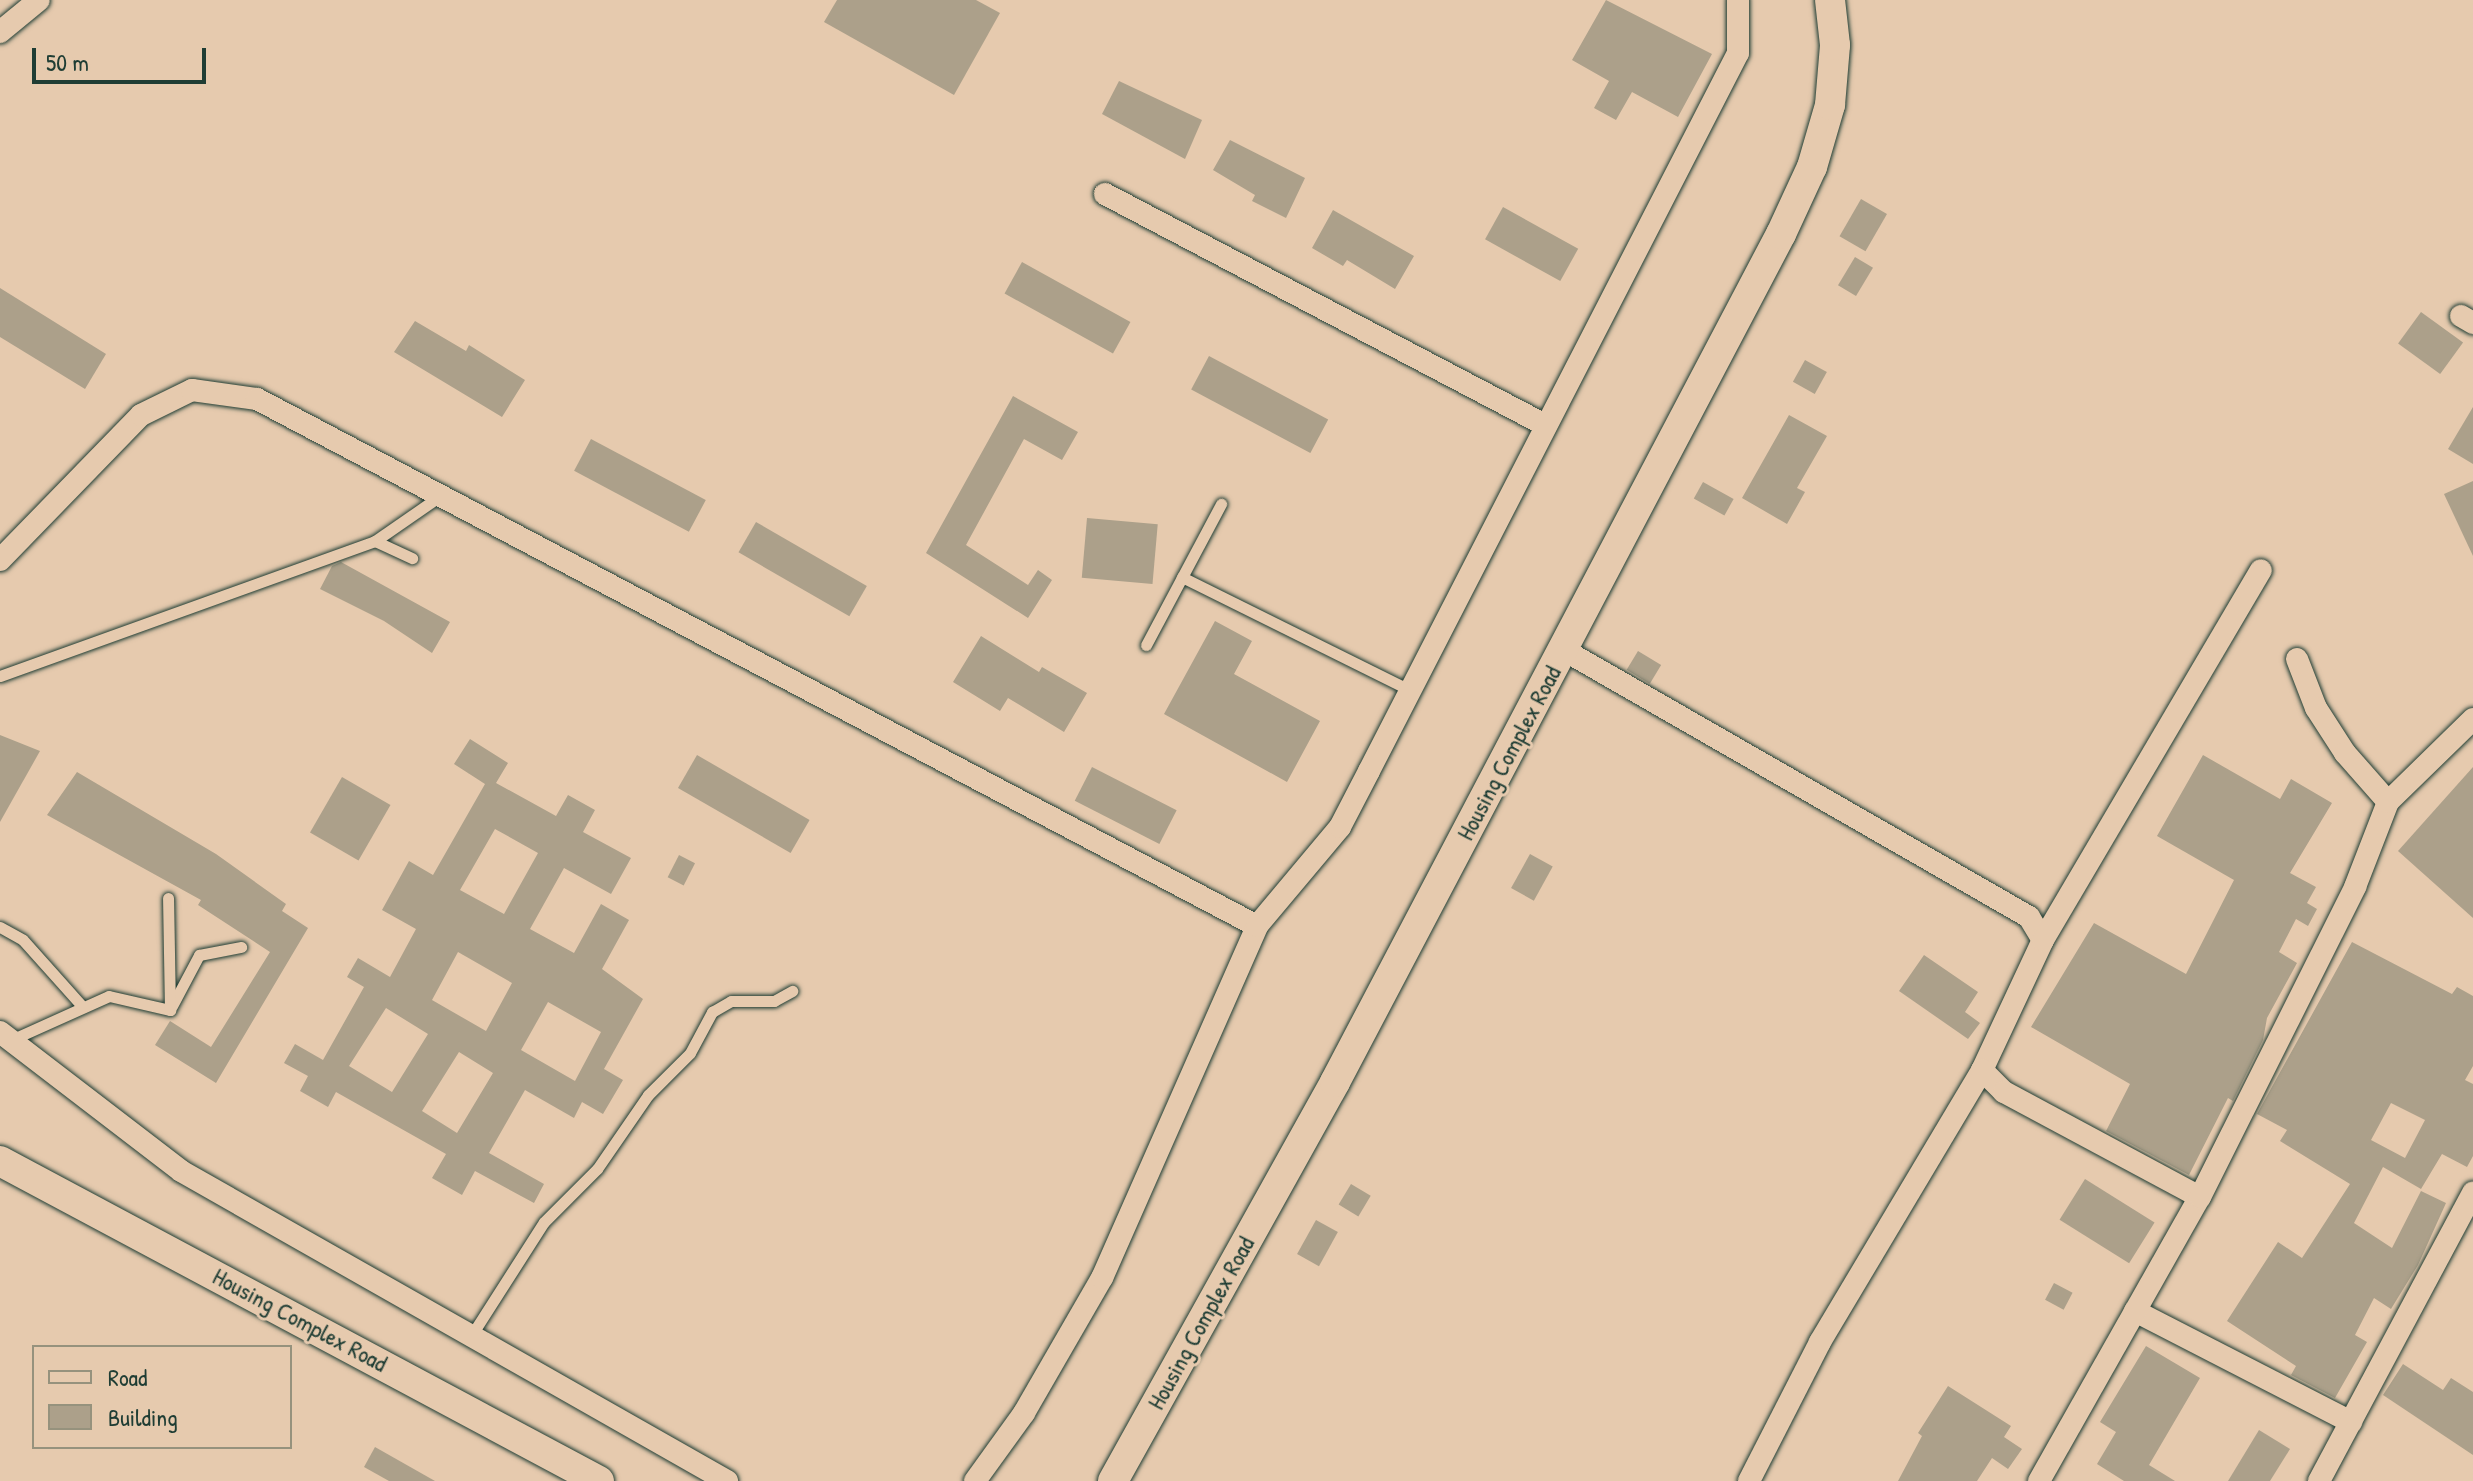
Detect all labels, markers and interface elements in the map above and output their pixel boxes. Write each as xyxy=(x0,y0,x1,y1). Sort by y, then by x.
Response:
scale bar xyxy=(36,32,210,82)
text: 50 m xyxy=(46,46,89,78)
street label: Housing Complex Road xyxy=(1451,661,1567,845)
street label: Housing Complex Road xyxy=(1142,1232,1260,1414)
street label: Housing Complex Road xyxy=(208,1262,392,1378)
legend xyxy=(32,1345,292,1449)
text: Road xyxy=(108,1361,147,1393)
text: Building xyxy=(108,1401,178,1433)

